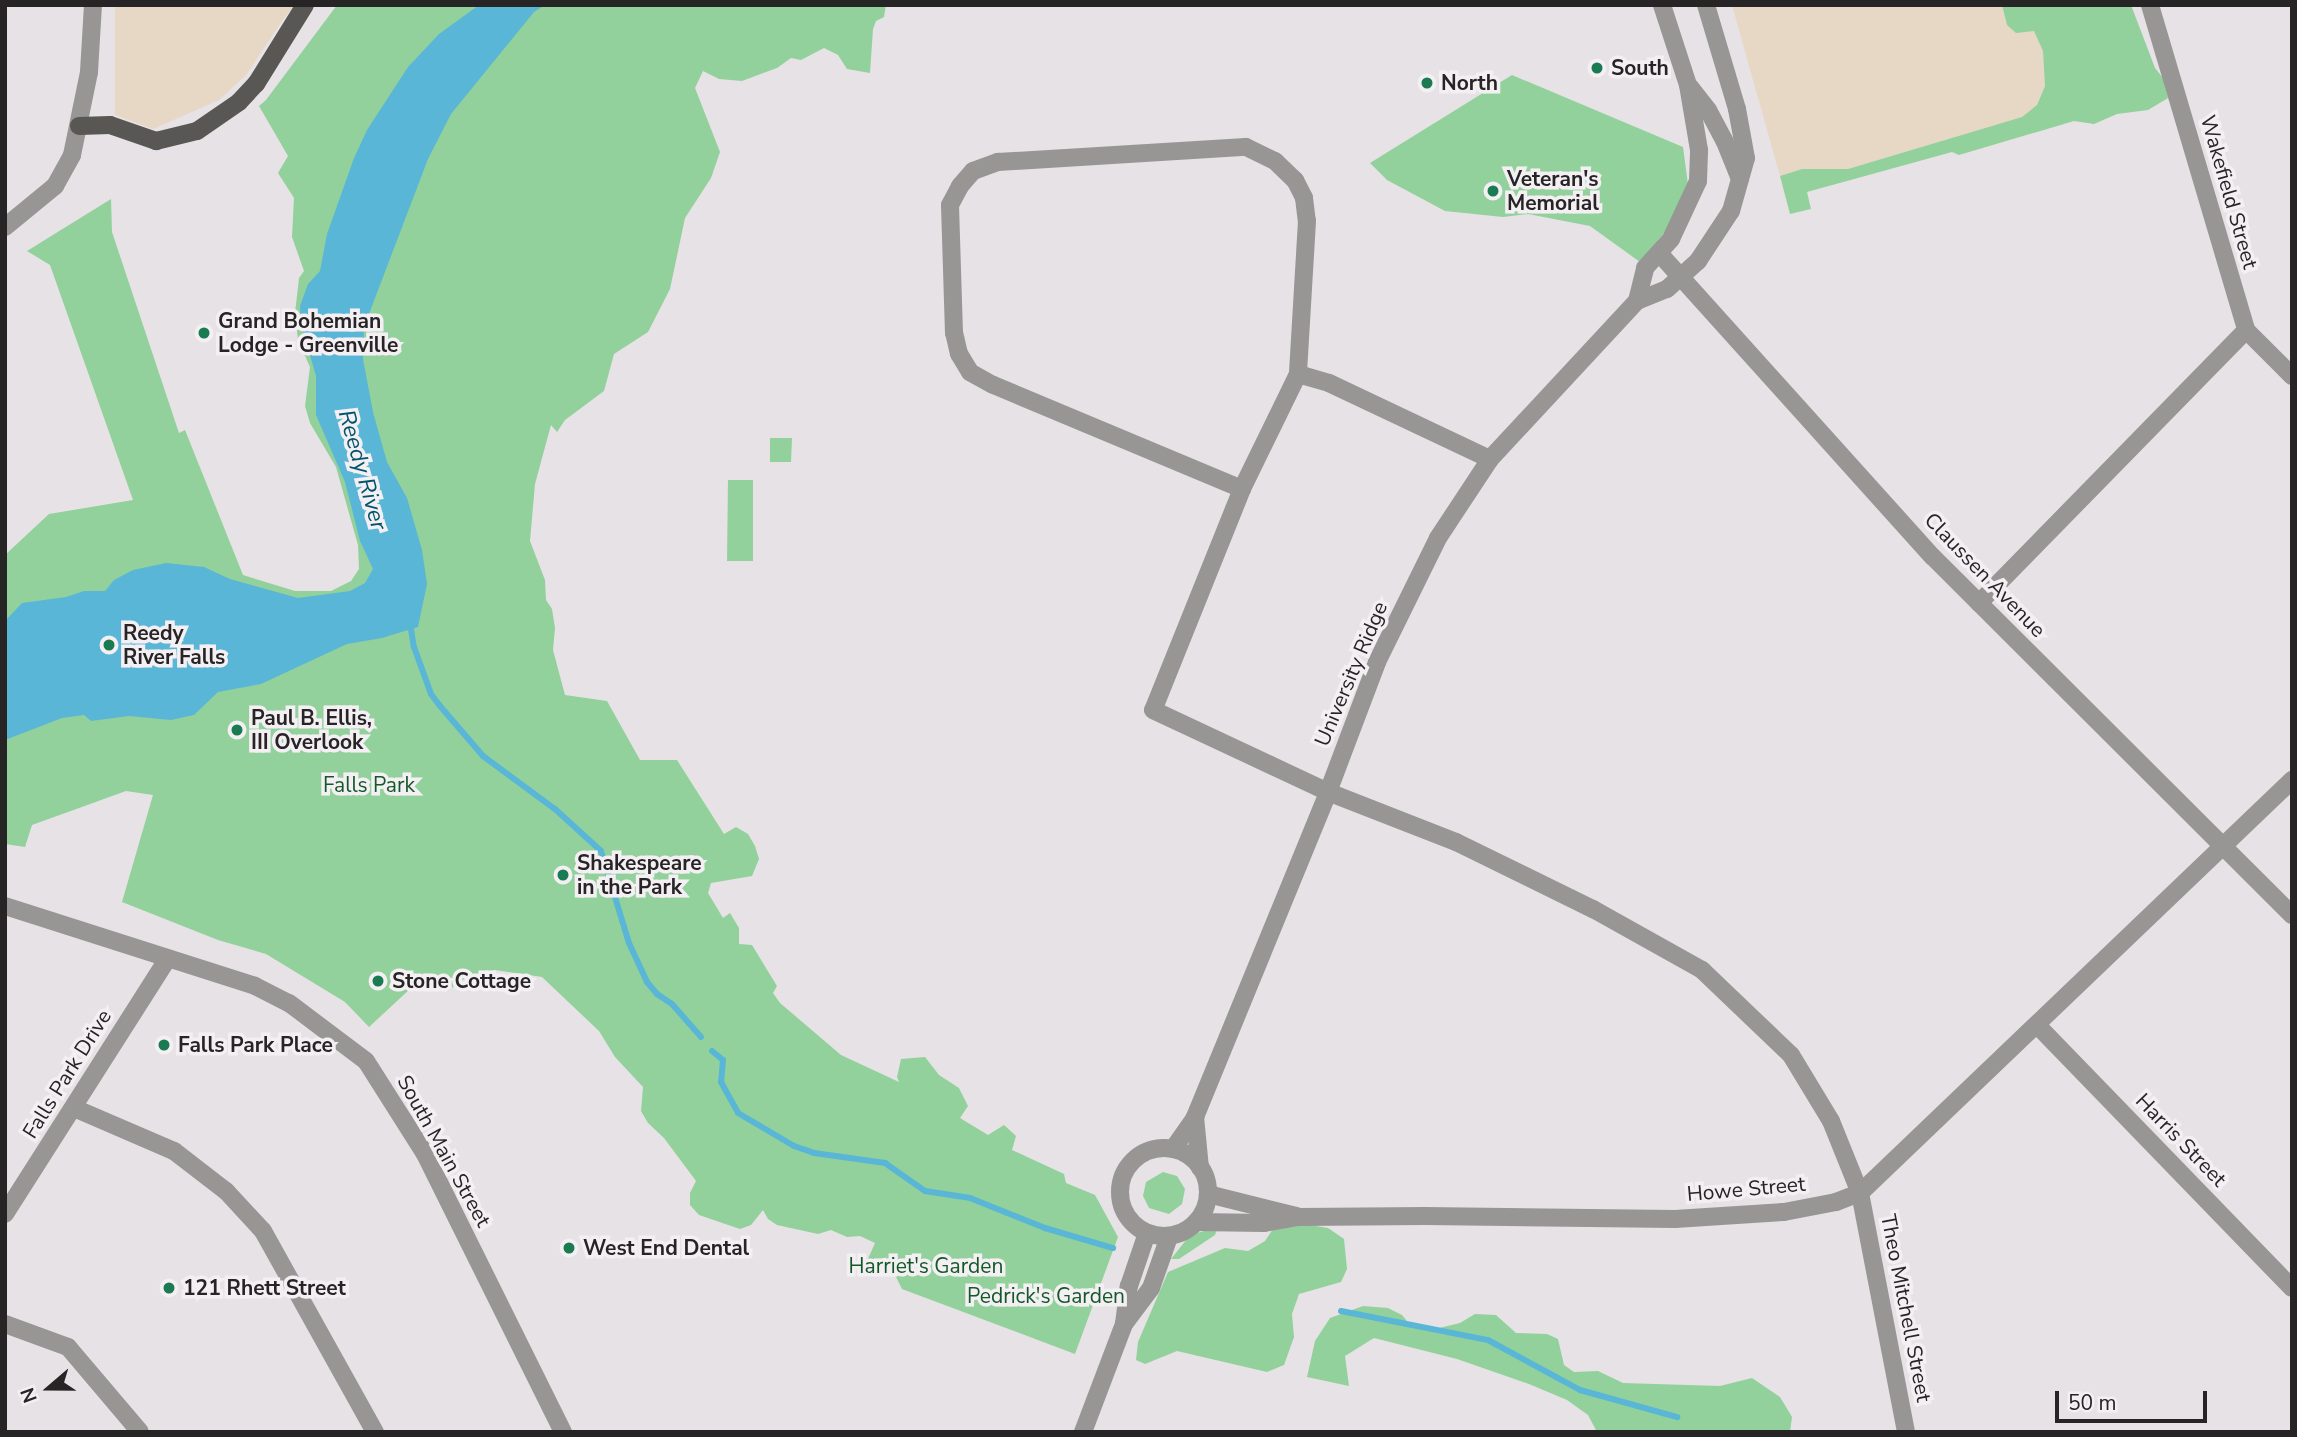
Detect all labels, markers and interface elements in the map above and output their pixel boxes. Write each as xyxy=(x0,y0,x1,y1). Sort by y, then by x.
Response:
place label: South xyxy=(1611,55,1669,81)
marker: South xyxy=(1589,60,1605,76)
place label: North xyxy=(1441,70,1498,96)
marker: North xyxy=(1419,75,1435,91)
street label: Wakefield Street xyxy=(2195,112,2263,272)
place label: Veteran's Memorial xyxy=(1507,166,1599,216)
marker: Veteran's Memorial xyxy=(1485,183,1501,199)
place label: Grand Bohemian Lodge - Greenville xyxy=(218,308,398,358)
marker: Grand Bohemian Lodge - Greenville xyxy=(196,325,212,341)
water label: Reedy River xyxy=(332,407,392,533)
street label: Claussen Avenue xyxy=(1919,507,2051,643)
street label: University Ridge xyxy=(1309,598,1393,750)
place label: Reedy River Falls xyxy=(123,620,225,670)
marker: Reedy River Falls xyxy=(101,637,117,653)
place label: Paul B. Ellis, III Overlook xyxy=(251,705,372,755)
marker: Paul B. Ellis, III Overlook xyxy=(229,722,245,738)
park label: Falls Park xyxy=(323,772,415,798)
place label: Shakespeare in the Park xyxy=(577,850,702,900)
marker: Shakespeare in the Park xyxy=(555,867,571,883)
place label: Stone Cottage xyxy=(392,968,531,994)
marker: Stone Cottage xyxy=(370,973,386,989)
street label: Falls Park Drive xyxy=(17,1005,117,1143)
place label: Falls Park Place xyxy=(178,1032,333,1058)
marker: Falls Park Place xyxy=(156,1037,172,1053)
street label: South Main Street xyxy=(392,1071,496,1231)
street label: Harris Street xyxy=(2130,1088,2232,1192)
street label: Howe Street xyxy=(1686,1171,1806,1207)
street label: Theo Mitchell Street xyxy=(1875,1212,1937,1404)
place label: West End Dental xyxy=(583,1235,749,1261)
marker: West End Dental xyxy=(561,1240,577,1256)
park label: Harriet's Garden xyxy=(849,1253,1003,1279)
place label: 121 Rhett Street xyxy=(183,1275,346,1301)
marker: 121 Rhett Street xyxy=(161,1280,177,1296)
park label: Pedrick's Garden xyxy=(967,1283,1125,1309)
north arrow xyxy=(14,1353,84,1423)
scale bar xyxy=(2059,1378,2211,1422)
text: N xyxy=(15,1384,44,1406)
text: 50 m xyxy=(2068,1389,2117,1417)

